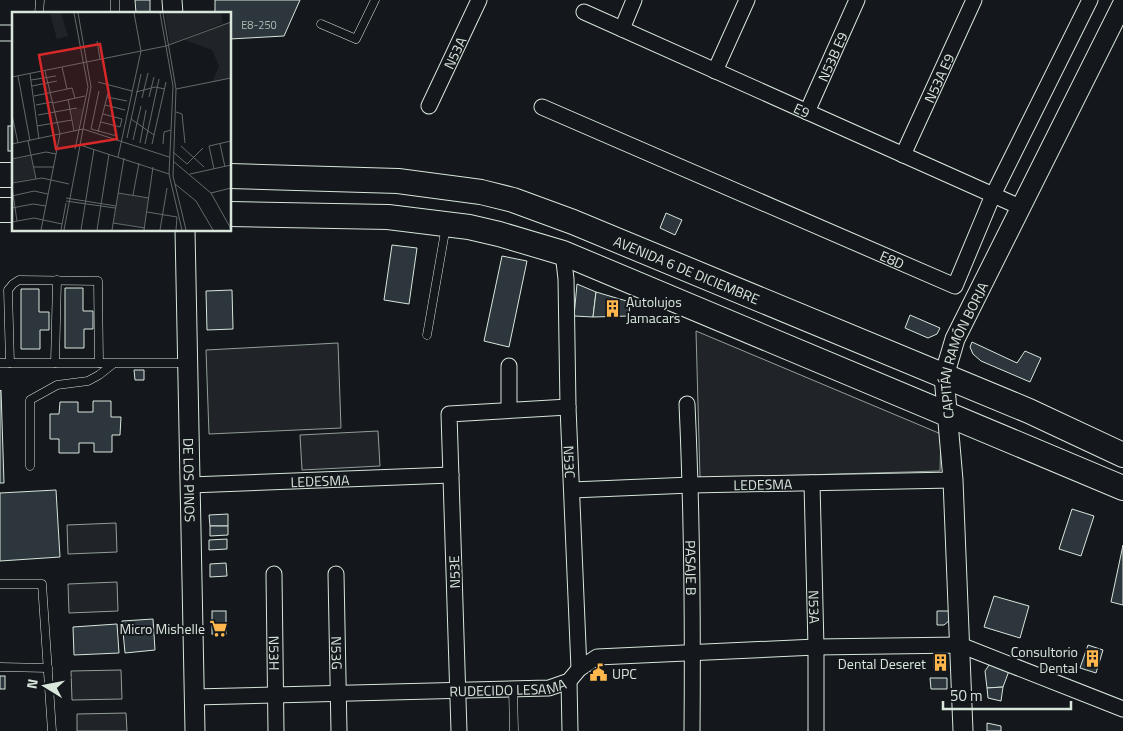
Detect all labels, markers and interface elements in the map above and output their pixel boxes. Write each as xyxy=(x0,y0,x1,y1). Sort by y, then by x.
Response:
inset map xyxy=(12,12,231,231)
house number: E8-250 xyxy=(241,17,277,33)
street label: N53B E9 xyxy=(812,28,852,85)
street label: N53A xyxy=(438,32,471,72)
street label: N53A E9 xyxy=(918,49,959,106)
street label: E9 xyxy=(791,97,814,122)
street label: AVENIDA 6 DE DICIEMBRE xyxy=(611,230,763,309)
street label: E8D xyxy=(877,244,908,273)
street label: CAPITÁN RAMÓN BORJA xyxy=(933,277,993,420)
place label: Autolujos Jamacars xyxy=(626,291,682,328)
building icon: Autolujos Jamacars xyxy=(602,299,622,319)
street label: DE LOS PINOS xyxy=(179,438,201,522)
street label: N53C xyxy=(559,445,581,479)
street label: LEDESMA xyxy=(290,468,350,492)
street label: LEDESMA xyxy=(733,473,793,495)
street label: PASAJE B xyxy=(681,540,703,596)
street label: N53E xyxy=(443,555,465,589)
street label: N53A xyxy=(804,590,826,625)
place label: Micro Mishelle xyxy=(119,618,205,639)
supermarket icon: Micro Mishelle xyxy=(209,618,229,638)
street label: N53H xyxy=(264,636,286,670)
street label: N53G xyxy=(327,636,348,670)
place label: Consultorio Dental xyxy=(1011,641,1078,678)
building icon: Consultorio Dental xyxy=(1082,649,1102,669)
place label: Dental Deseret xyxy=(838,653,926,674)
building icon: Dental Deseret xyxy=(930,653,950,673)
north arrow xyxy=(20,661,70,711)
public building icon: UPC xyxy=(588,663,608,683)
place label: UPC xyxy=(612,663,637,684)
street label: RUDECIDO LESAMA xyxy=(449,672,570,701)
text: N xyxy=(21,677,43,690)
scale bar xyxy=(943,678,1070,710)
text: 50 m xyxy=(950,684,983,707)

